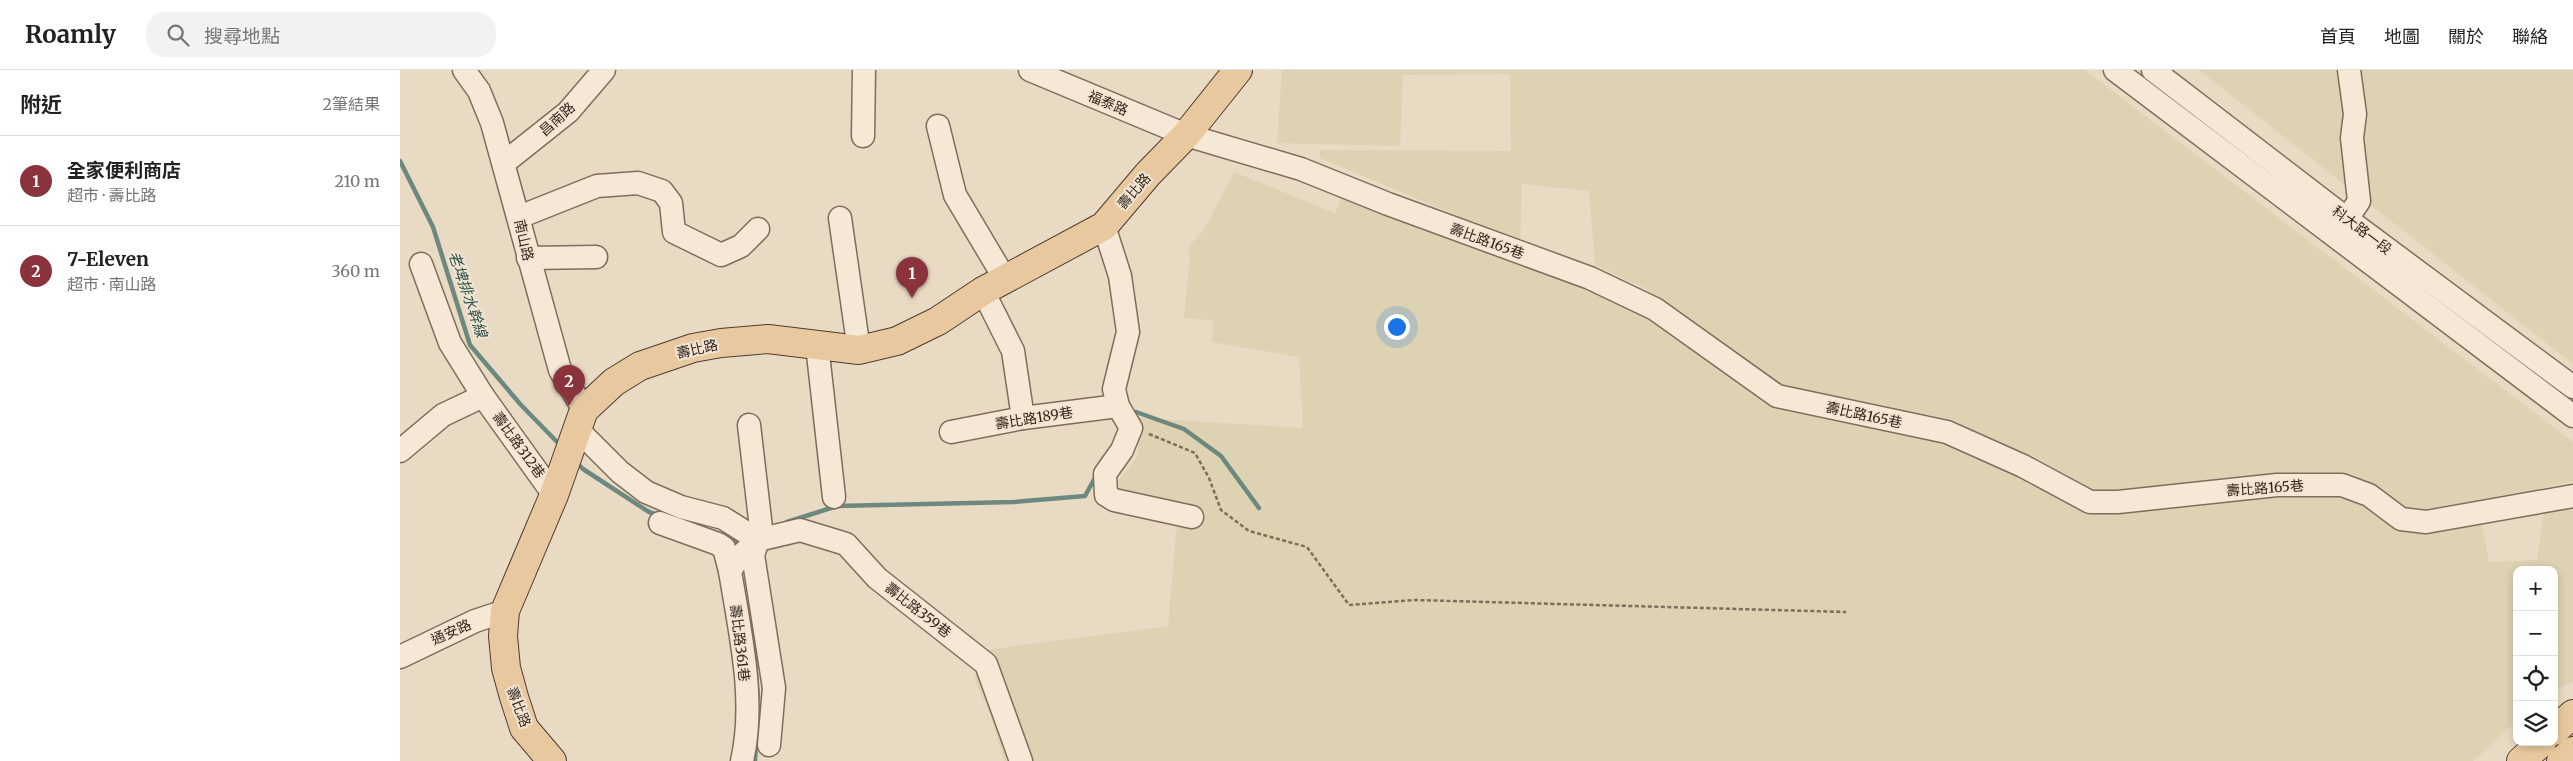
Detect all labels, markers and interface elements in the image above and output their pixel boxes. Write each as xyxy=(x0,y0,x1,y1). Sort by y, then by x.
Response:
search box xyxy=(146,12,496,57)
text: Roamly xyxy=(25,19,116,50)
icon: search xyxy=(164,21,192,49)
text: 搜尋地點 xyxy=(204,24,280,48)
text: 首頁 xyxy=(2320,25,2356,48)
text: 地圖 xyxy=(2384,25,2420,48)
text: 關於 xyxy=(2448,25,2484,48)
text: 聯絡 xyxy=(2512,25,2548,48)
street label: 福泰路 xyxy=(1085,87,1131,119)
text: 附近 xyxy=(20,91,62,118)
text: 2筆結果 xyxy=(322,94,380,114)
street label: 昌南路 xyxy=(535,98,579,140)
text: 全家便利商店 xyxy=(67,158,181,182)
street label: 壽比路 xyxy=(1113,169,1155,213)
text: 1 xyxy=(32,171,40,191)
text: 210 m xyxy=(335,171,380,191)
text: 超市 · 壽比路 xyxy=(67,185,156,205)
street label: 科大路一段 xyxy=(2329,202,2395,258)
street label: 南山路 xyxy=(511,218,537,262)
street label: 壽比路165巷 xyxy=(1447,219,1527,263)
text: 7-Eleven xyxy=(67,247,149,271)
water label: 老埤排水幹線 xyxy=(444,248,492,342)
pin: 1 xyxy=(896,257,928,298)
text: 2 xyxy=(31,261,41,281)
text: 360 m xyxy=(331,261,380,281)
text: 超市 · 南山路 xyxy=(67,274,156,294)
your location xyxy=(1384,314,1410,340)
street label: 壽比路 xyxy=(675,336,719,362)
pin: 2 xyxy=(553,365,585,406)
street label: 壽比路165巷 xyxy=(1824,398,1904,432)
street label: 壽比路189巷 xyxy=(994,403,1074,433)
street label: 壽比路312巷 xyxy=(489,408,549,482)
street label: 壽比路165巷 xyxy=(2226,476,2304,500)
map controls xyxy=(2513,566,2558,746)
button: + xyxy=(2513,566,2558,611)
street label: 壽比路359巷 xyxy=(881,578,955,642)
street label: 壽比路361巷 xyxy=(726,603,754,683)
button: − xyxy=(2513,611,2558,656)
street label: 通安路 xyxy=(428,615,474,649)
button: locate xyxy=(2513,656,2558,701)
street label: 壽比路 xyxy=(503,684,535,730)
button: layers xyxy=(2513,701,2558,746)

